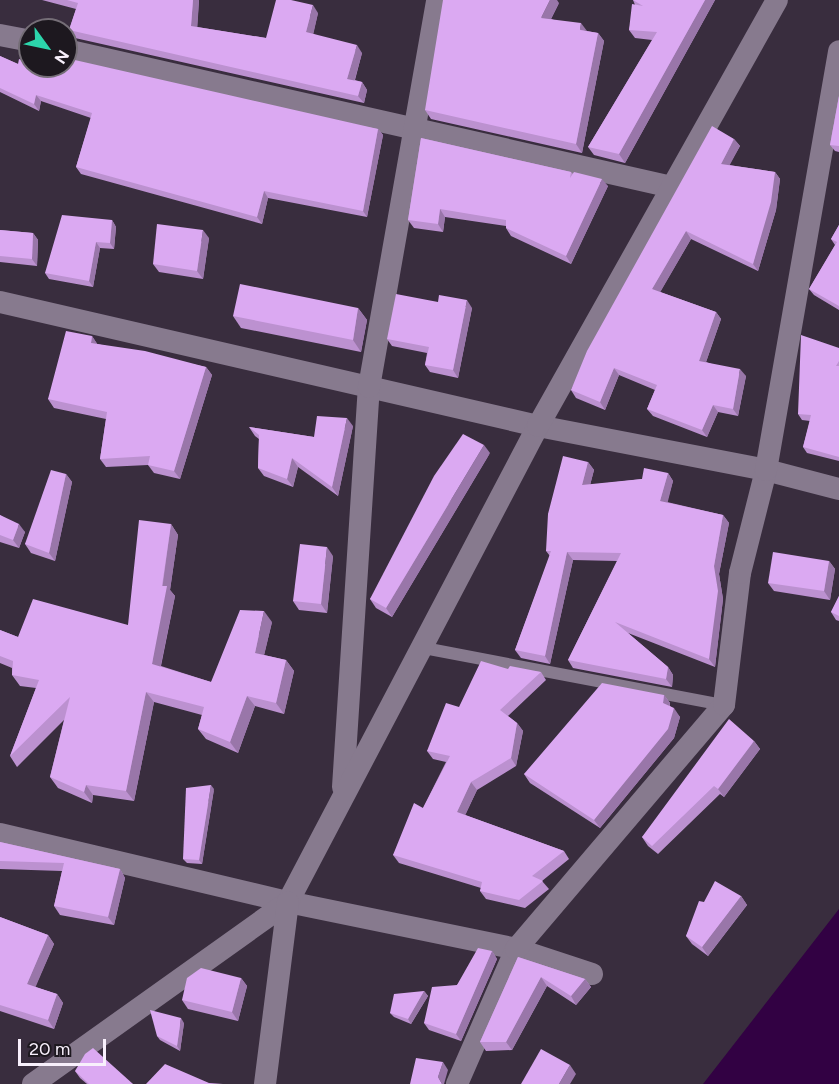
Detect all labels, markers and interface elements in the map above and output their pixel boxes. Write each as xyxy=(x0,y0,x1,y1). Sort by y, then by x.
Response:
north arrow xyxy=(18,18,78,78)
text: N xyxy=(51,47,73,67)
scale bar xyxy=(21,1027,110,1065)
text: 20 m xyxy=(29,1038,70,1060)

